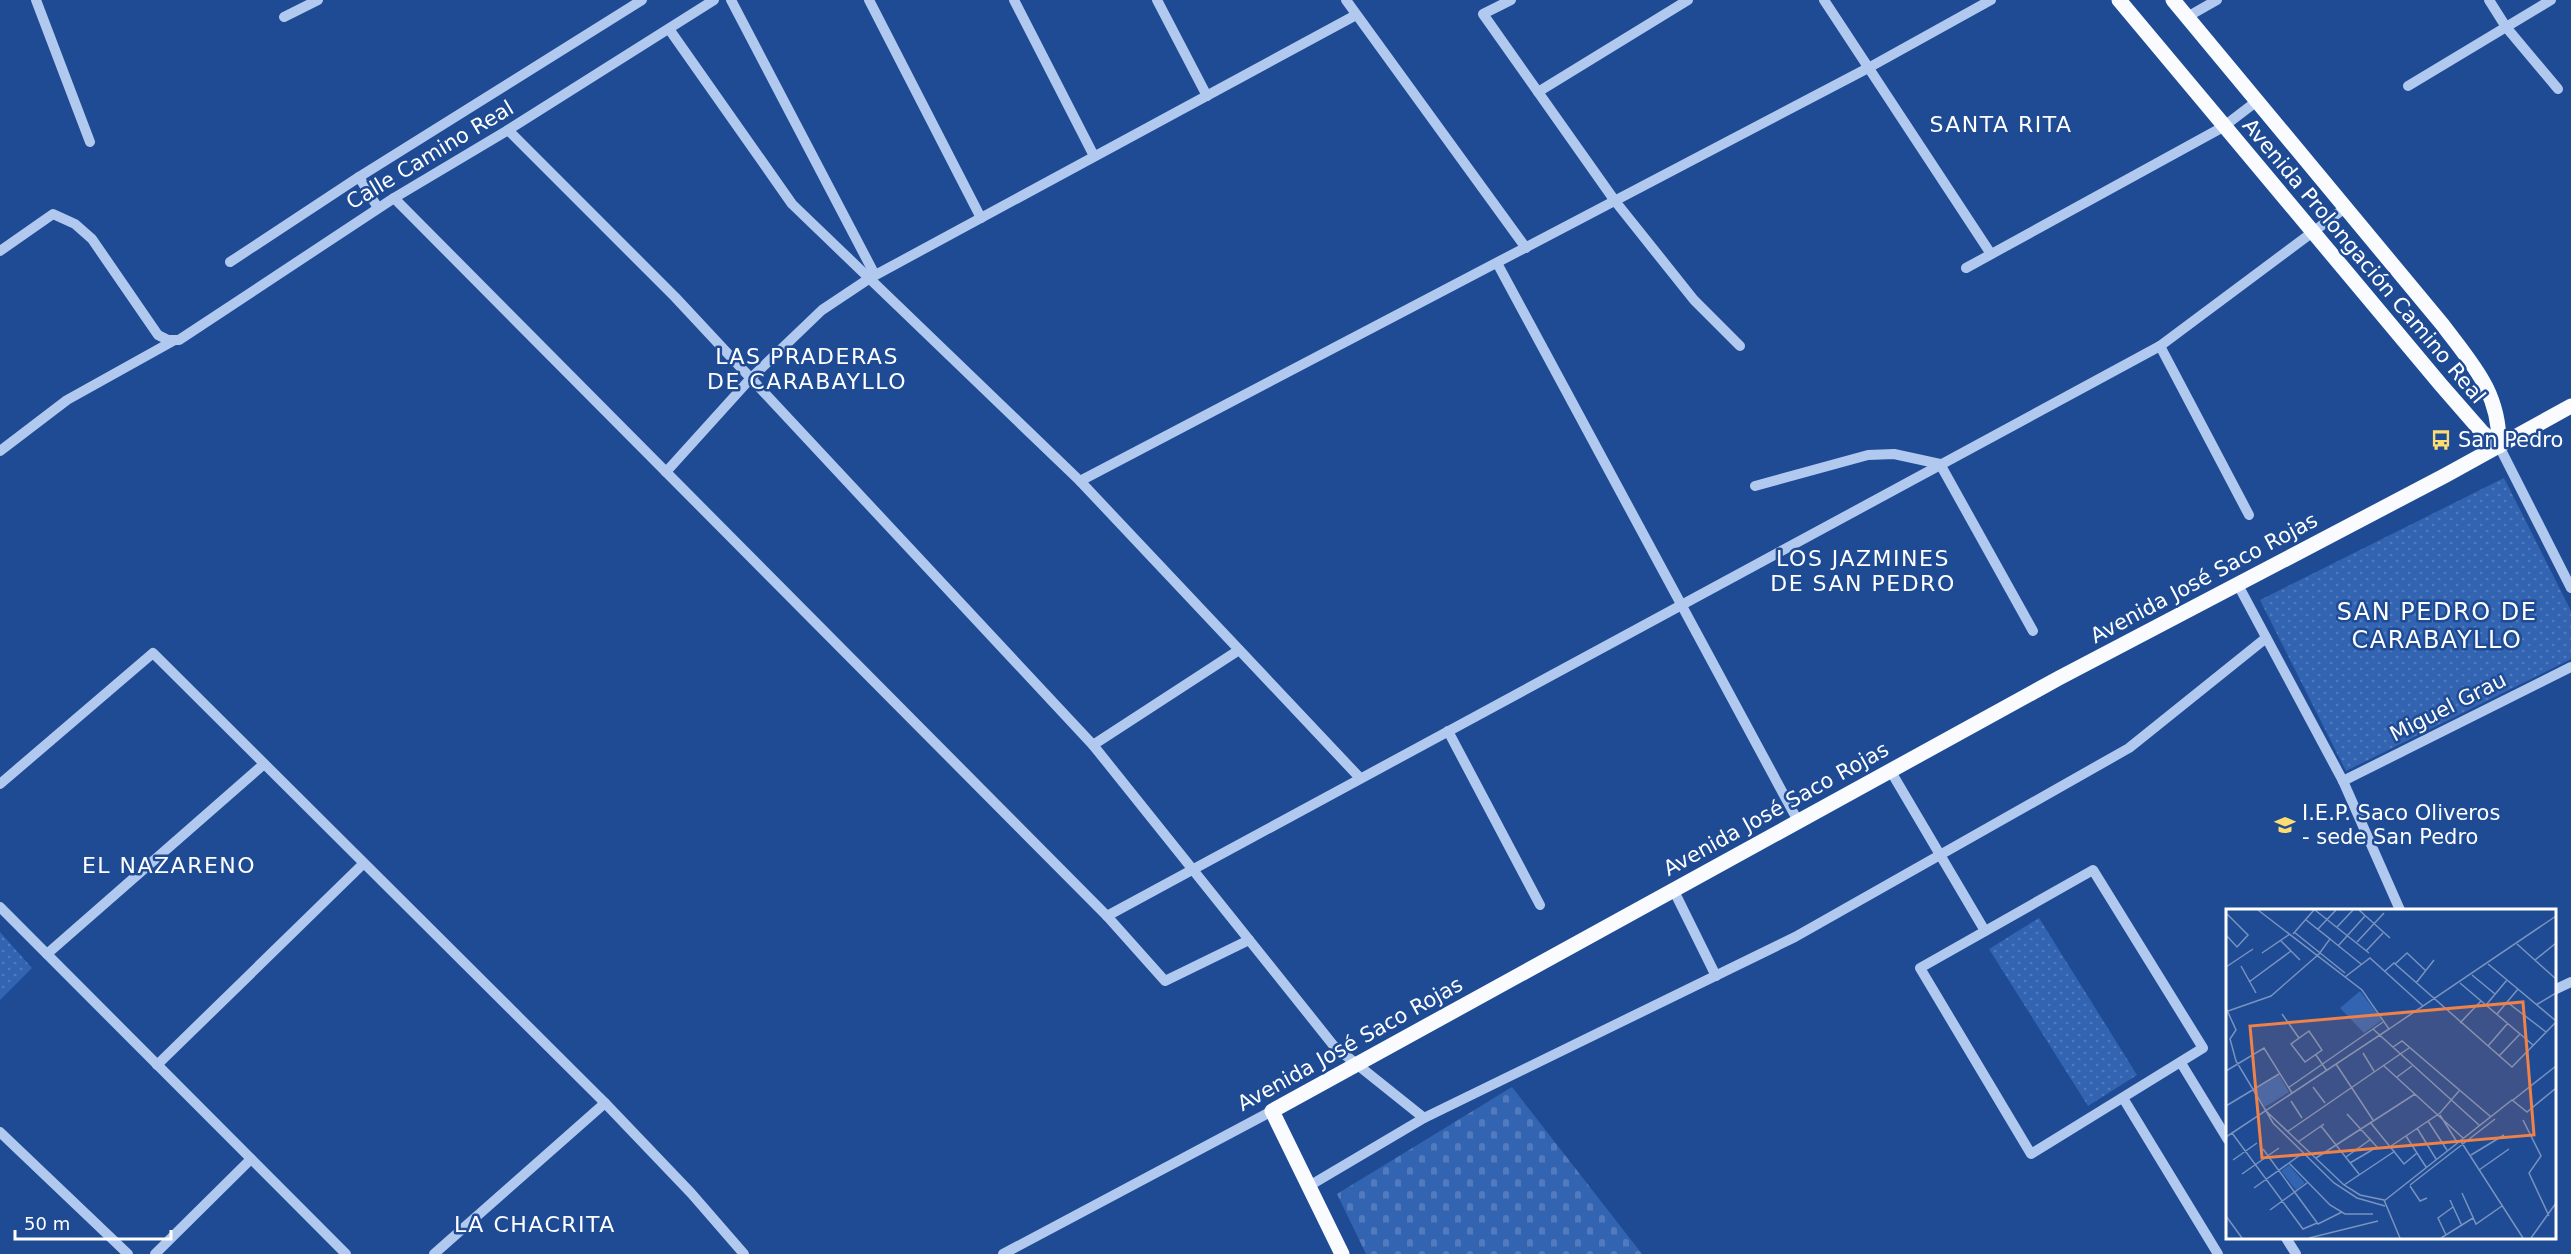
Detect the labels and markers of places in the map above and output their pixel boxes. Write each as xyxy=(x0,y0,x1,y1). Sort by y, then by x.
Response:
bus stop icon: San Pedro xyxy=(2429,428,2453,452)
place label: San Pedro xyxy=(2458,428,2563,452)
place label: I.E.P. Saco Oliveros - sede San Pedro xyxy=(2302,801,2500,849)
school or university icon: I.E.P. Saco Oliveros - sede San Pedro xyxy=(2273,813,2297,837)

